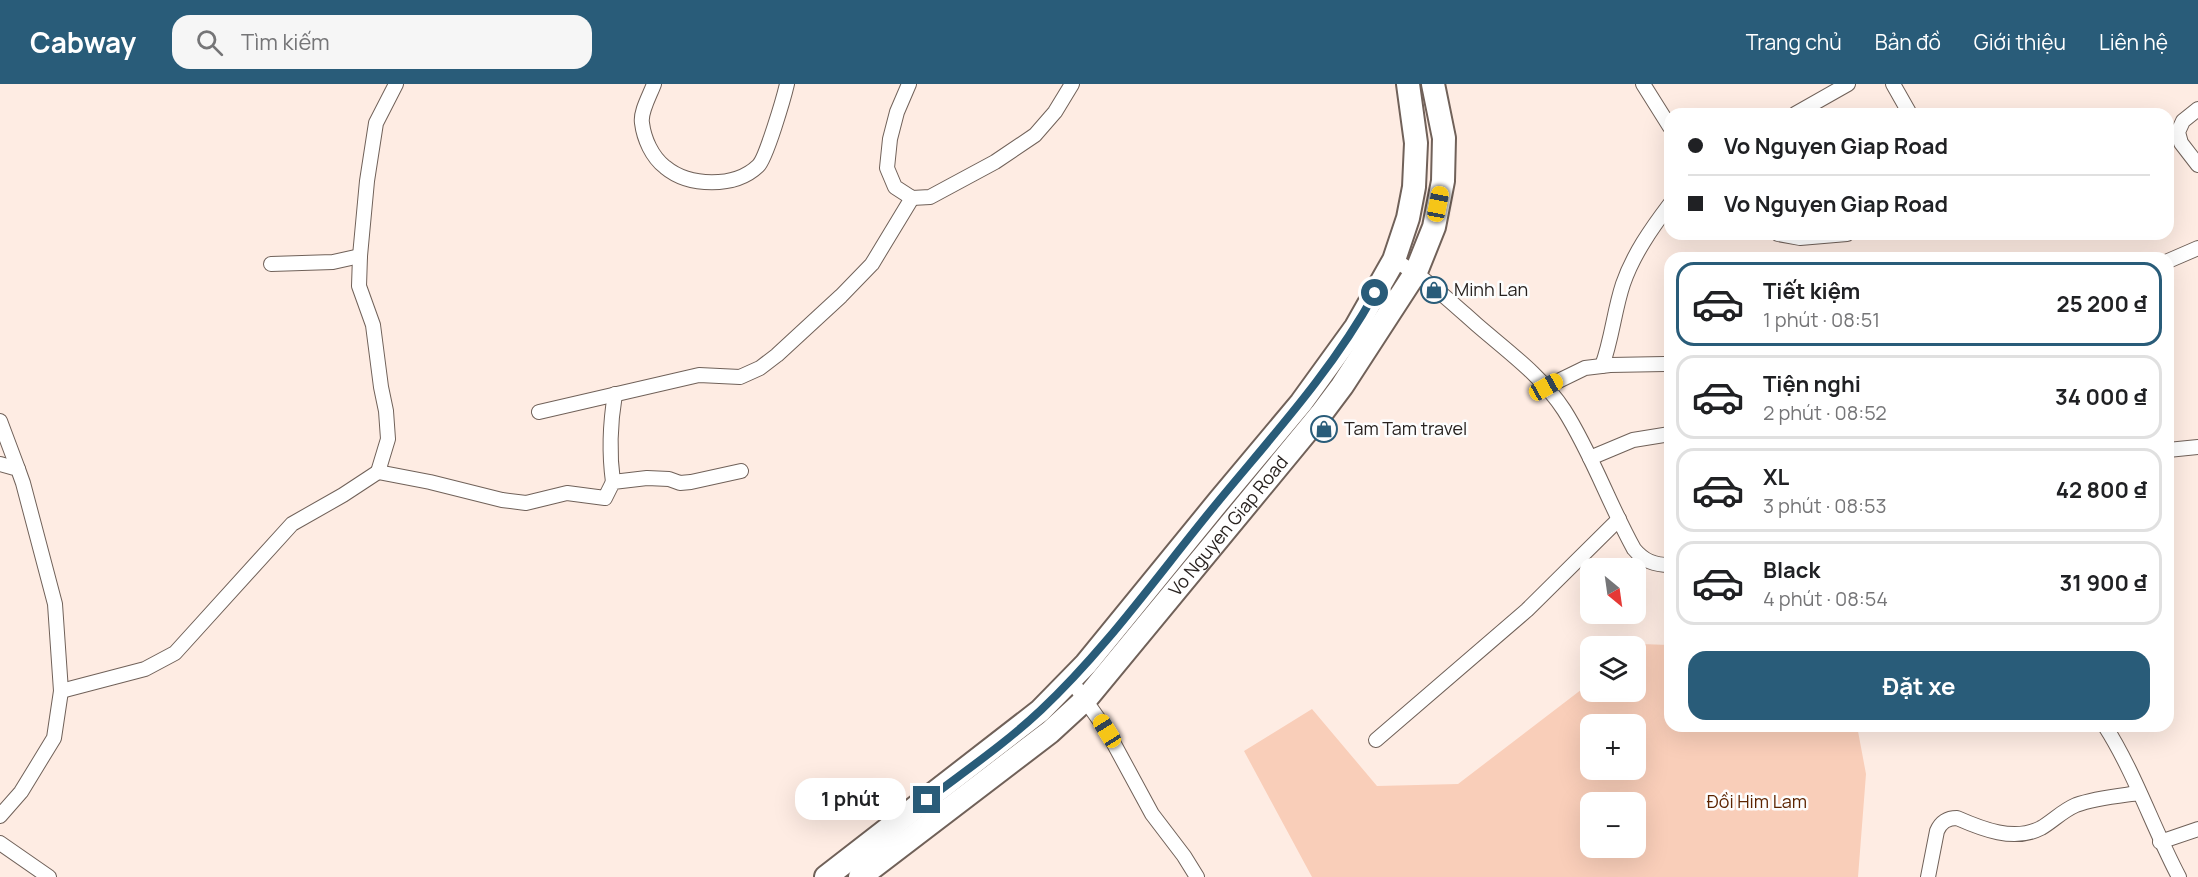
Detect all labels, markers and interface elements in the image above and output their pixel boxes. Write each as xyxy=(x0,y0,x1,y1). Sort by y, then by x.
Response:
search box xyxy=(172,15,592,69)
text: Cabway xyxy=(30,23,136,61)
icon: search xyxy=(193,26,226,59)
text: Tìm kiếm xyxy=(241,27,330,57)
text: Trang chủ xyxy=(1746,28,1842,56)
text: Bản đồ xyxy=(1875,28,1941,56)
text: Giới thiệu xyxy=(1974,28,2066,56)
text: Liên hệ xyxy=(2099,28,2168,56)
text: Vo Nguyen Giap Road xyxy=(1724,131,1948,161)
car xyxy=(1426,185,1450,223)
text: Vo Nguyen Giap Road xyxy=(1724,189,1948,219)
shop icon: Minh Lan xyxy=(1419,275,1449,305)
text: Tiết kiệm xyxy=(1763,276,1860,306)
place label: Minh Lan xyxy=(1454,277,1528,301)
icon: car xyxy=(1691,277,1745,331)
route start xyxy=(1361,279,1388,306)
text: 25 200 ₫ xyxy=(2057,289,2147,319)
text: 1 phút · 08:51 xyxy=(1763,306,1880,333)
text: Tiện nghi xyxy=(1763,369,1861,399)
car xyxy=(1526,370,1566,404)
icon: car xyxy=(1691,370,1745,424)
text: 34 000 ₫ xyxy=(2055,382,2147,412)
text: 2 phút · 08:52 xyxy=(1763,399,1887,426)
shop icon: Tam Tam travel xyxy=(1309,414,1339,444)
place label: Tam Tam travel xyxy=(1344,416,1467,440)
street label: Vo Nguyen Giap Road xyxy=(1163,450,1293,601)
text: XL xyxy=(1763,462,1789,492)
icon: car xyxy=(1691,463,1745,517)
text: 42 800 ₫ xyxy=(2056,475,2147,505)
text: 3 phút · 08:53 xyxy=(1763,492,1887,519)
text: Black xyxy=(1763,555,1820,585)
icon: car xyxy=(1691,556,1745,610)
north arrow xyxy=(1580,558,1646,624)
map controls xyxy=(1580,558,1646,858)
text: 31 900 ₫ xyxy=(2060,568,2147,598)
text: 4 phút · 08:54 xyxy=(1763,585,1888,612)
button: layers xyxy=(1580,636,1646,702)
button: Đặt xe xyxy=(1688,651,2150,720)
car xyxy=(1090,711,1124,751)
button: + xyxy=(1580,714,1646,780)
callout: 1 phút xyxy=(795,779,906,821)
text: 1 phút xyxy=(821,785,880,812)
route end xyxy=(913,786,940,813)
park label: Đồi Him Lam xyxy=(1707,789,1807,813)
button: − xyxy=(1580,792,1646,858)

